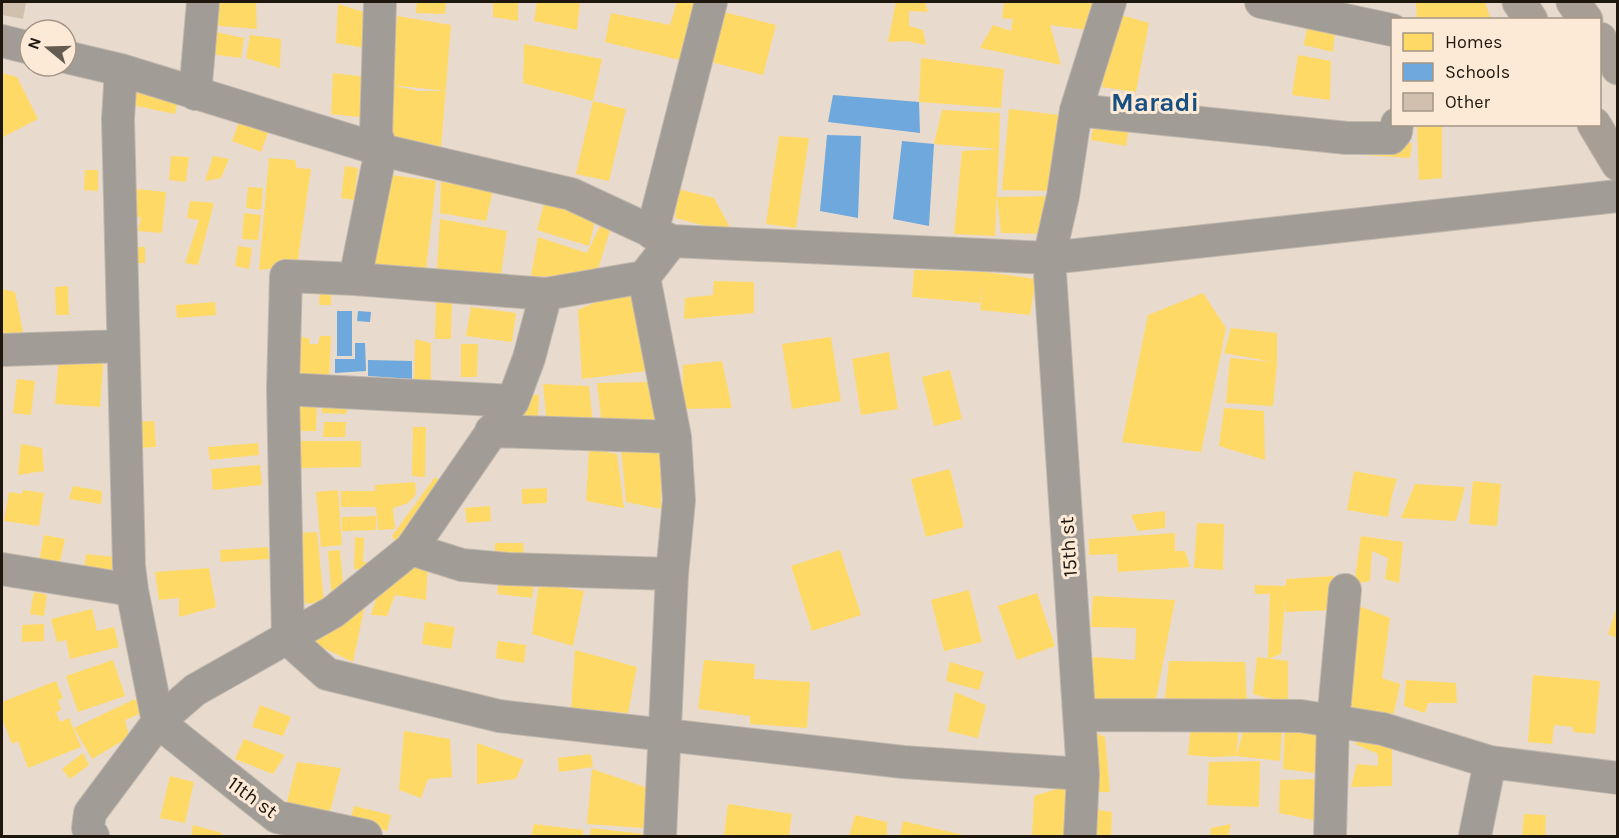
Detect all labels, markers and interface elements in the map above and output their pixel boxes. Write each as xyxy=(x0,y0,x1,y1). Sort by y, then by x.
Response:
north arrow xyxy=(18,18,78,78)
legend xyxy=(1391,18,1601,126)
text: Homes xyxy=(1445,31,1502,53)
text: N xyxy=(23,35,45,52)
text: Schools xyxy=(1445,61,1510,83)
district label: Maradi xyxy=(1111,87,1199,118)
text: Other xyxy=(1445,91,1490,113)
street label: 15th st xyxy=(1055,516,1082,578)
street label: 11th st xyxy=(223,772,282,823)

